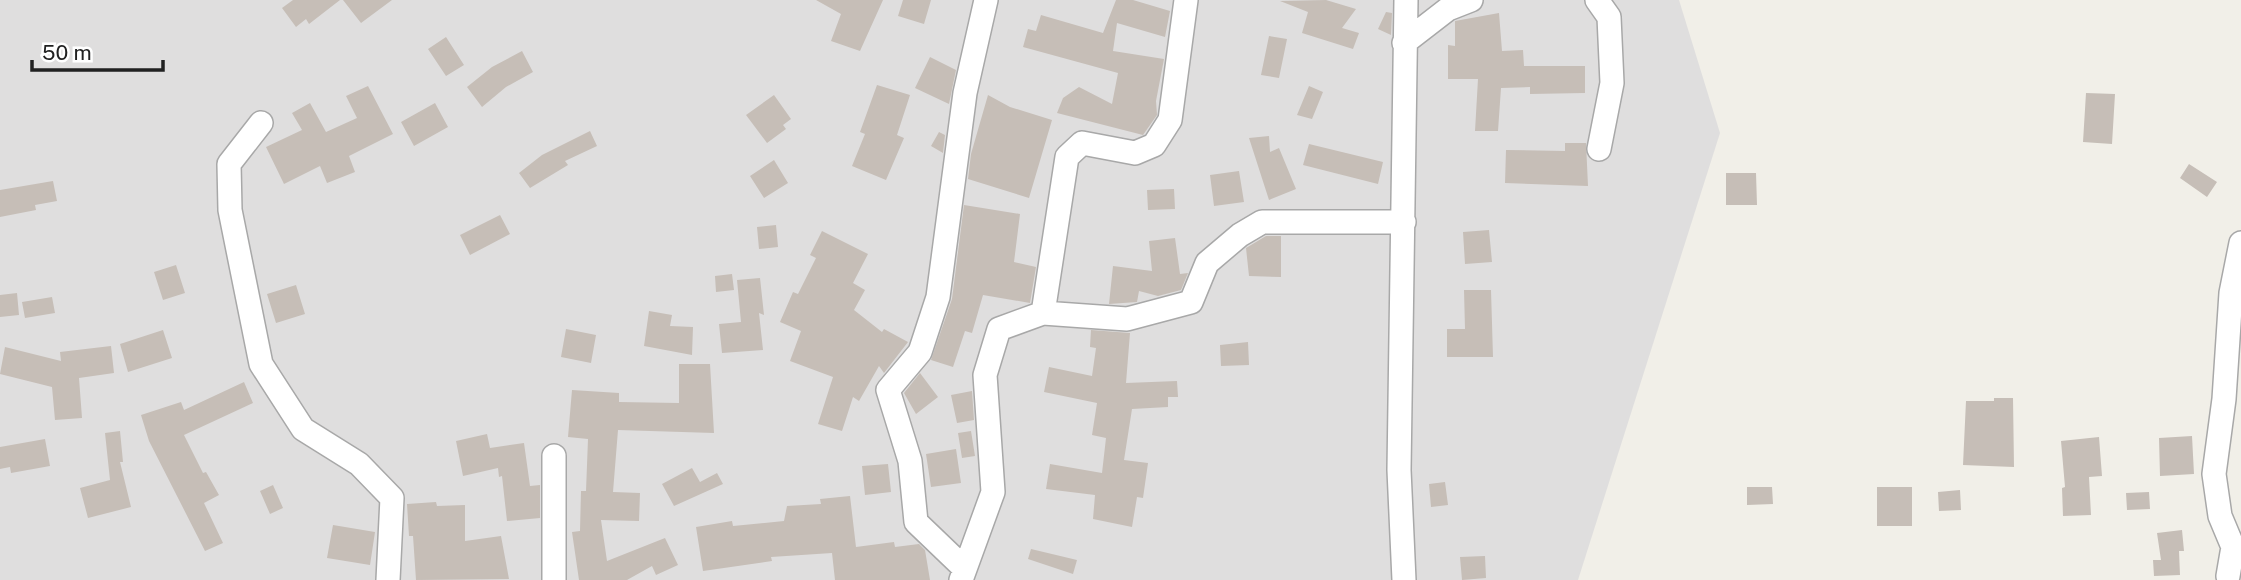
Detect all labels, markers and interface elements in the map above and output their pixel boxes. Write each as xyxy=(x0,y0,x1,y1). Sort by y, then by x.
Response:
scale bar xyxy=(32,28,163,72)
text: 50 m xyxy=(42,40,92,65)

